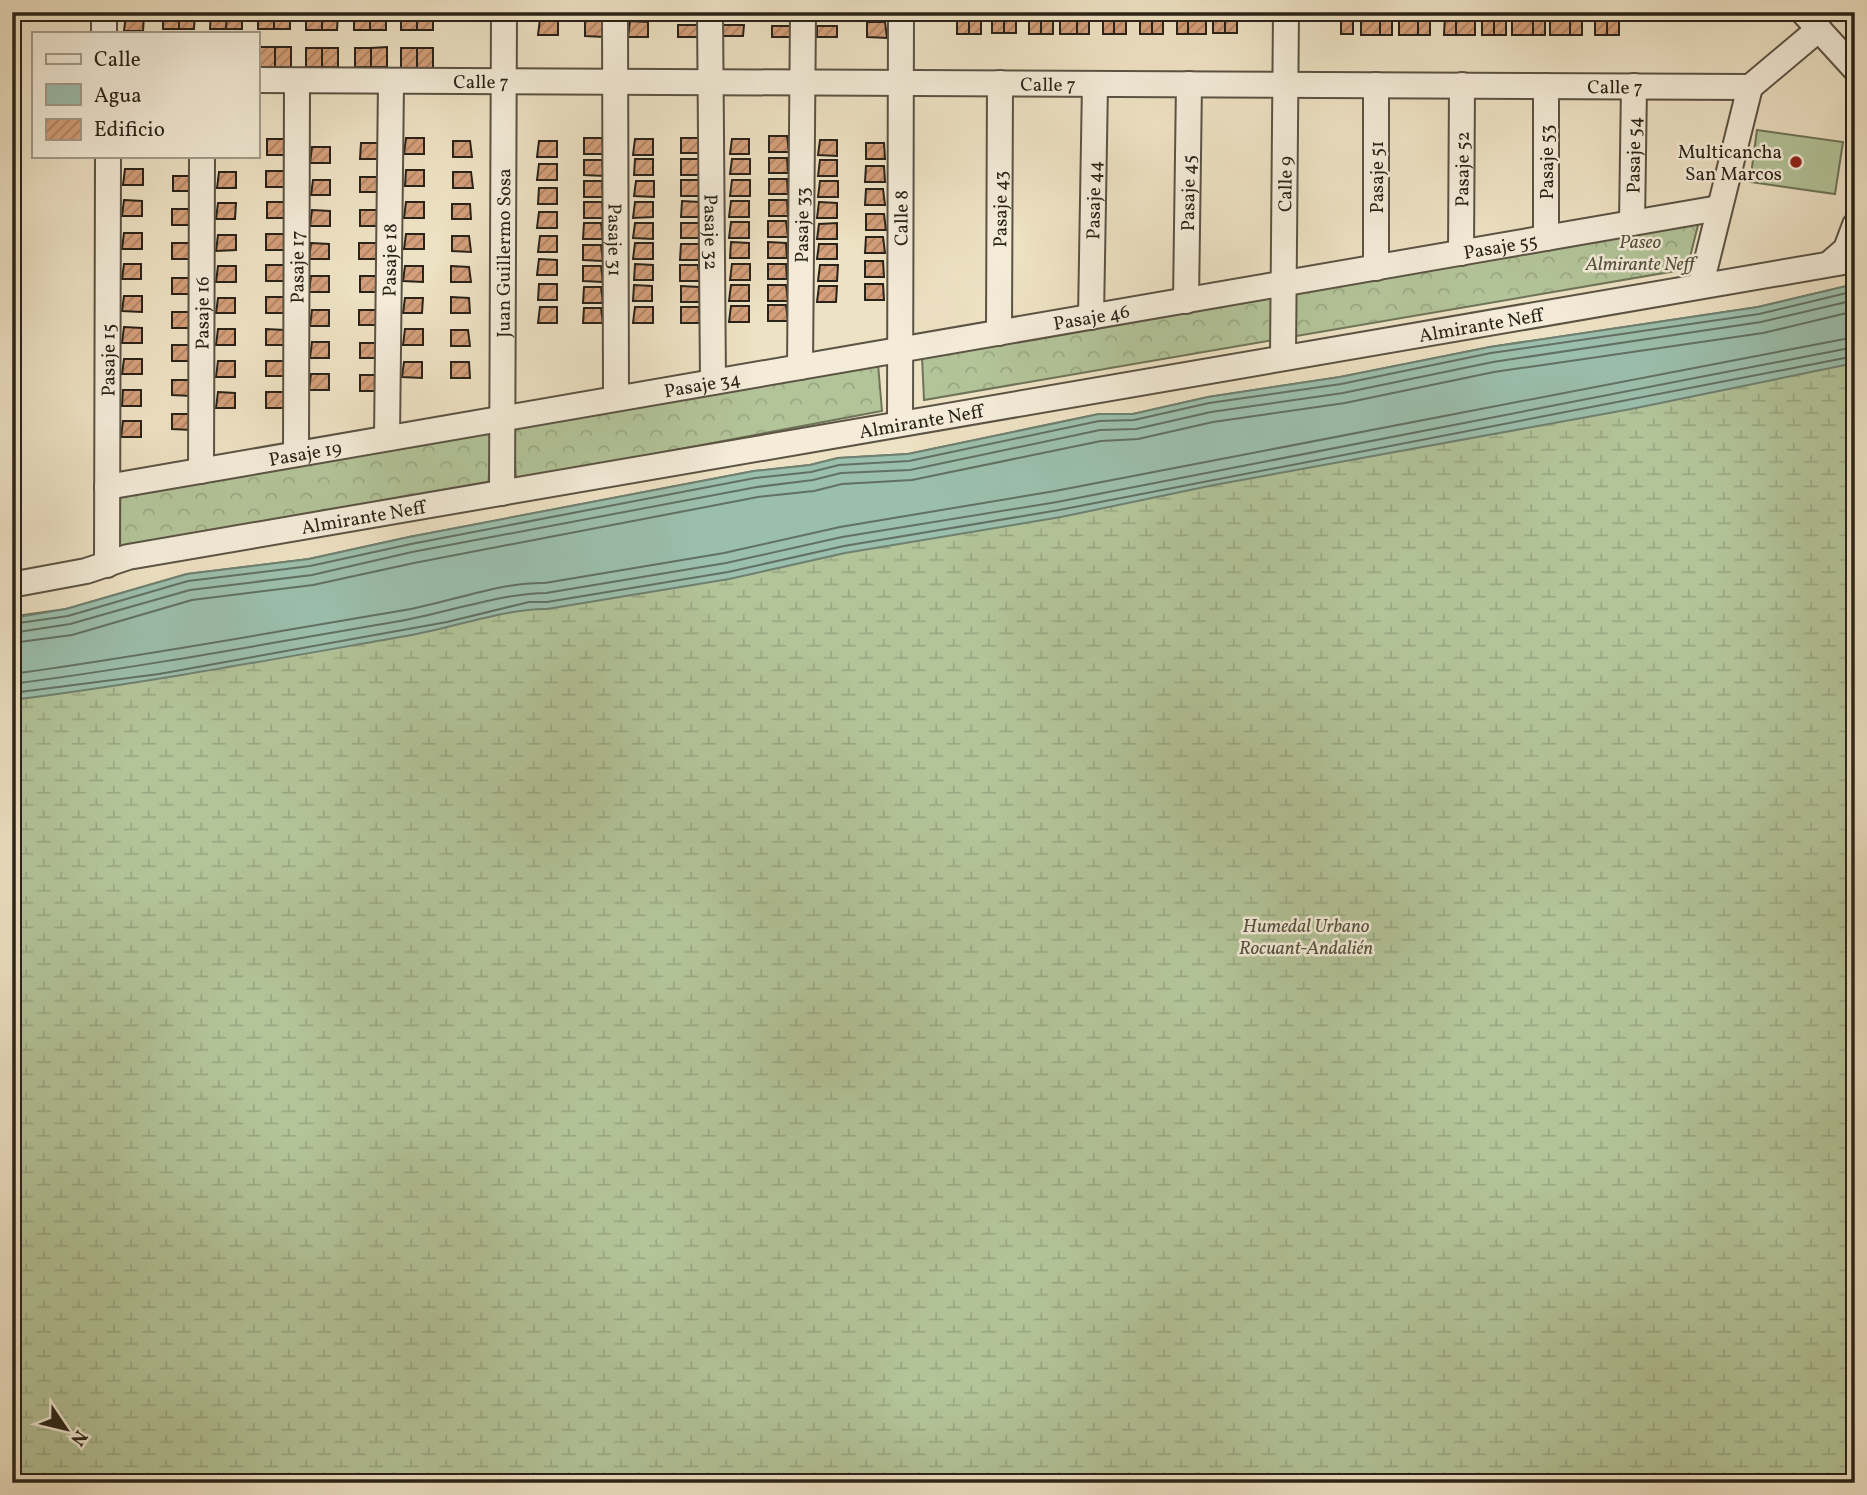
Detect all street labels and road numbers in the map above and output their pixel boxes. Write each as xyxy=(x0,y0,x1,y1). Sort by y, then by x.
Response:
street label: Calle 7 xyxy=(453,70,509,96)
street label: Calle 7 xyxy=(1020,73,1076,99)
street label: Calle 7 xyxy=(1587,75,1643,101)
street label: Pasaje 54 xyxy=(1621,116,1649,194)
street label: Pasaje 53 xyxy=(1535,124,1561,200)
street label: Pasaje 52 xyxy=(1450,131,1477,207)
street label: Pasaje 51 xyxy=(1365,141,1391,213)
street label: Pasaje 45 xyxy=(1176,155,1203,231)
street label: Calle 9 xyxy=(1273,156,1300,212)
street label: Pasaje 44 xyxy=(1081,160,1109,240)
street label: Juan Guillermo Sosa xyxy=(492,168,518,338)
street label: Pasaje 43 xyxy=(988,171,1015,247)
street label: Pasaje 33 xyxy=(790,187,817,263)
street label: Calle 8 xyxy=(889,190,916,246)
street label: Pasaje 32 xyxy=(696,194,723,270)
street label: Pasaje 31 xyxy=(600,203,627,277)
street label: Pasaje 18 xyxy=(378,223,404,297)
street label: Pasaje 55 xyxy=(1462,229,1540,267)
street label: Pasaje 17 xyxy=(285,231,312,304)
street label: Pasaje 16 xyxy=(190,276,217,350)
street label: Pasaje 46 xyxy=(1051,299,1132,338)
street label: Almirante Neff xyxy=(1417,302,1547,350)
street label: Pasaje 15 xyxy=(96,324,123,396)
street label: Pasaje 34 xyxy=(662,367,743,405)
street label: Almirante Neff xyxy=(857,399,988,446)
street label: Pasaje 19 xyxy=(267,436,344,474)
street label: Almirante Neff xyxy=(299,495,430,542)

